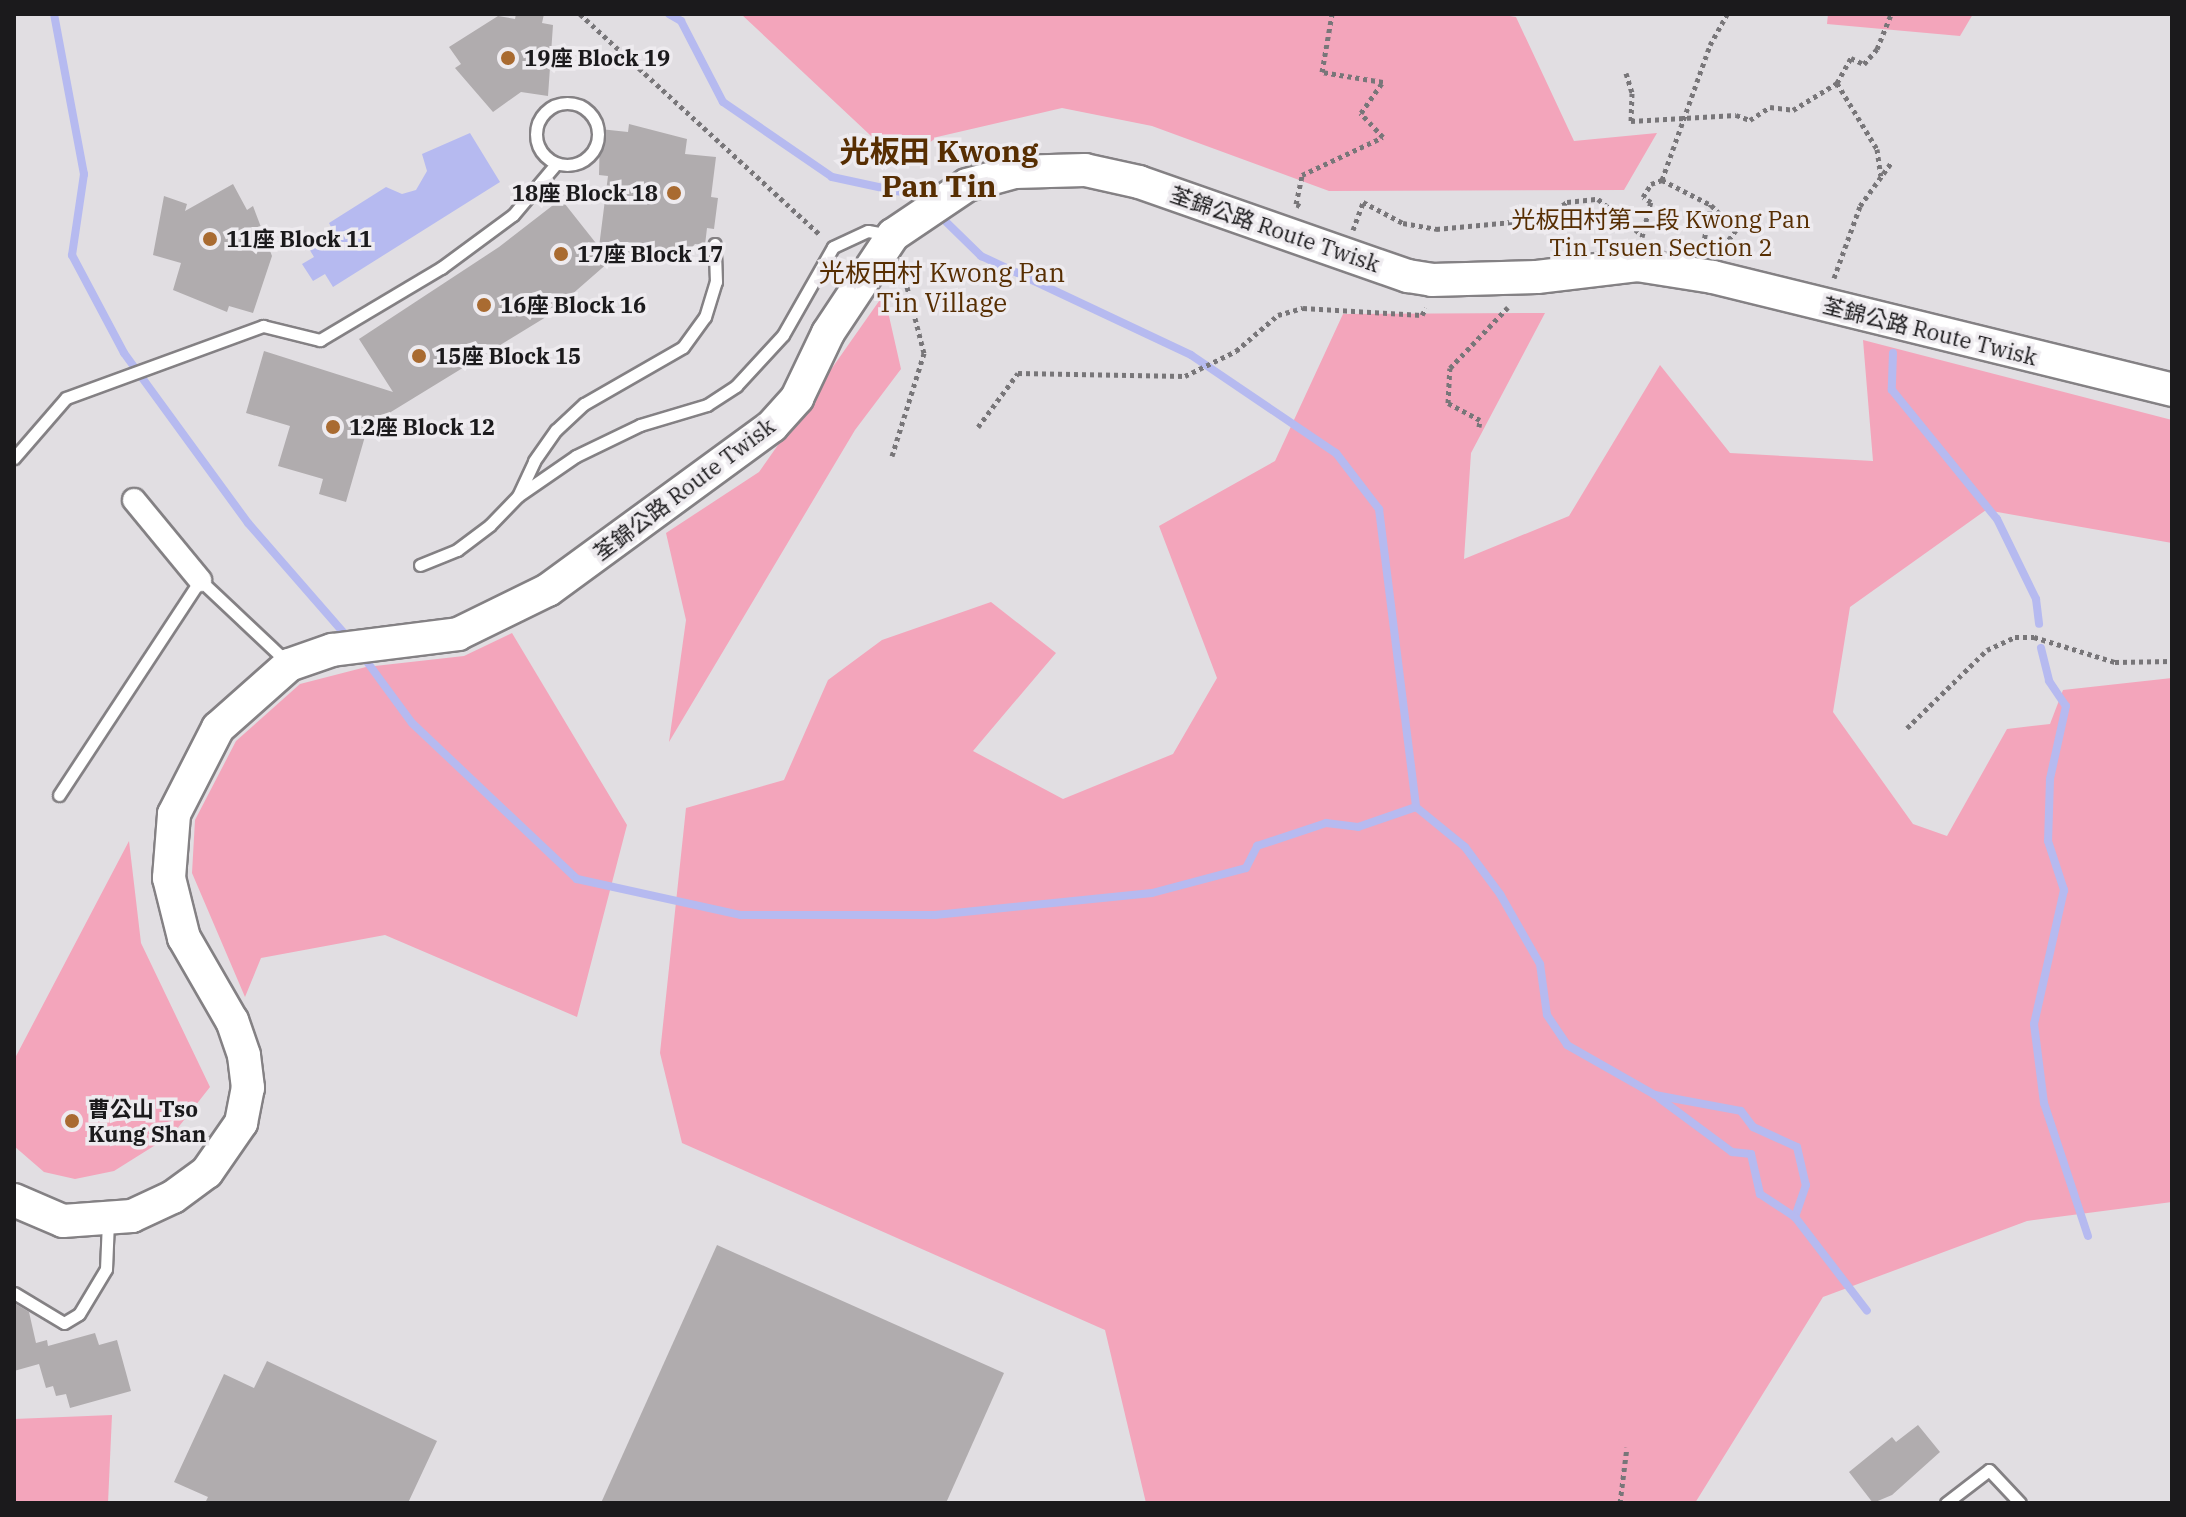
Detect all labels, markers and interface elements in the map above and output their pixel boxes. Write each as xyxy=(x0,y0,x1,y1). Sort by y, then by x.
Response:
place label: 19座 Block 19 xyxy=(524,45,670,71)
marker: 19座 Block 19 xyxy=(499,49,517,67)
district label: 光板田 Kwong Pan Tin xyxy=(840,133,1038,204)
place label: 18座 Block 18 xyxy=(512,180,658,206)
street label: 荃錦公路 Route Twisk xyxy=(1167,181,1383,277)
marker: 18座 Block 18 xyxy=(665,184,683,202)
district label: 光板田村第二段 Kwong Pan Tin Tsuen Section 2 xyxy=(1511,206,1811,262)
place label: 11座 Block 11 xyxy=(226,226,372,252)
marker: 11座 Block 11 xyxy=(201,230,219,248)
place label: 17座 Block 17 xyxy=(577,241,723,267)
marker: 17座 Block 17 xyxy=(552,245,570,263)
district label: 光板田村 Kwong Pan Tin Village xyxy=(819,257,1065,318)
place label: 16座 Block 16 xyxy=(500,292,646,318)
street label: 荃錦公路 Route Twisk xyxy=(1820,292,2040,370)
marker: 16座 Block 16 xyxy=(475,296,493,314)
place label: 15座 Block 15 xyxy=(435,343,581,369)
marker: 15座 Block 15 xyxy=(410,347,428,365)
street label: 荃錦公路 Route Twisk xyxy=(588,412,780,566)
place label: 12座 Block 12 xyxy=(349,414,495,440)
marker: 12座 Block 12 xyxy=(324,418,342,436)
place label: 曹公山 Tso Kung Shan xyxy=(88,1095,206,1146)
marker: 曹公山 Tso Kung Shan xyxy=(63,1112,81,1130)

